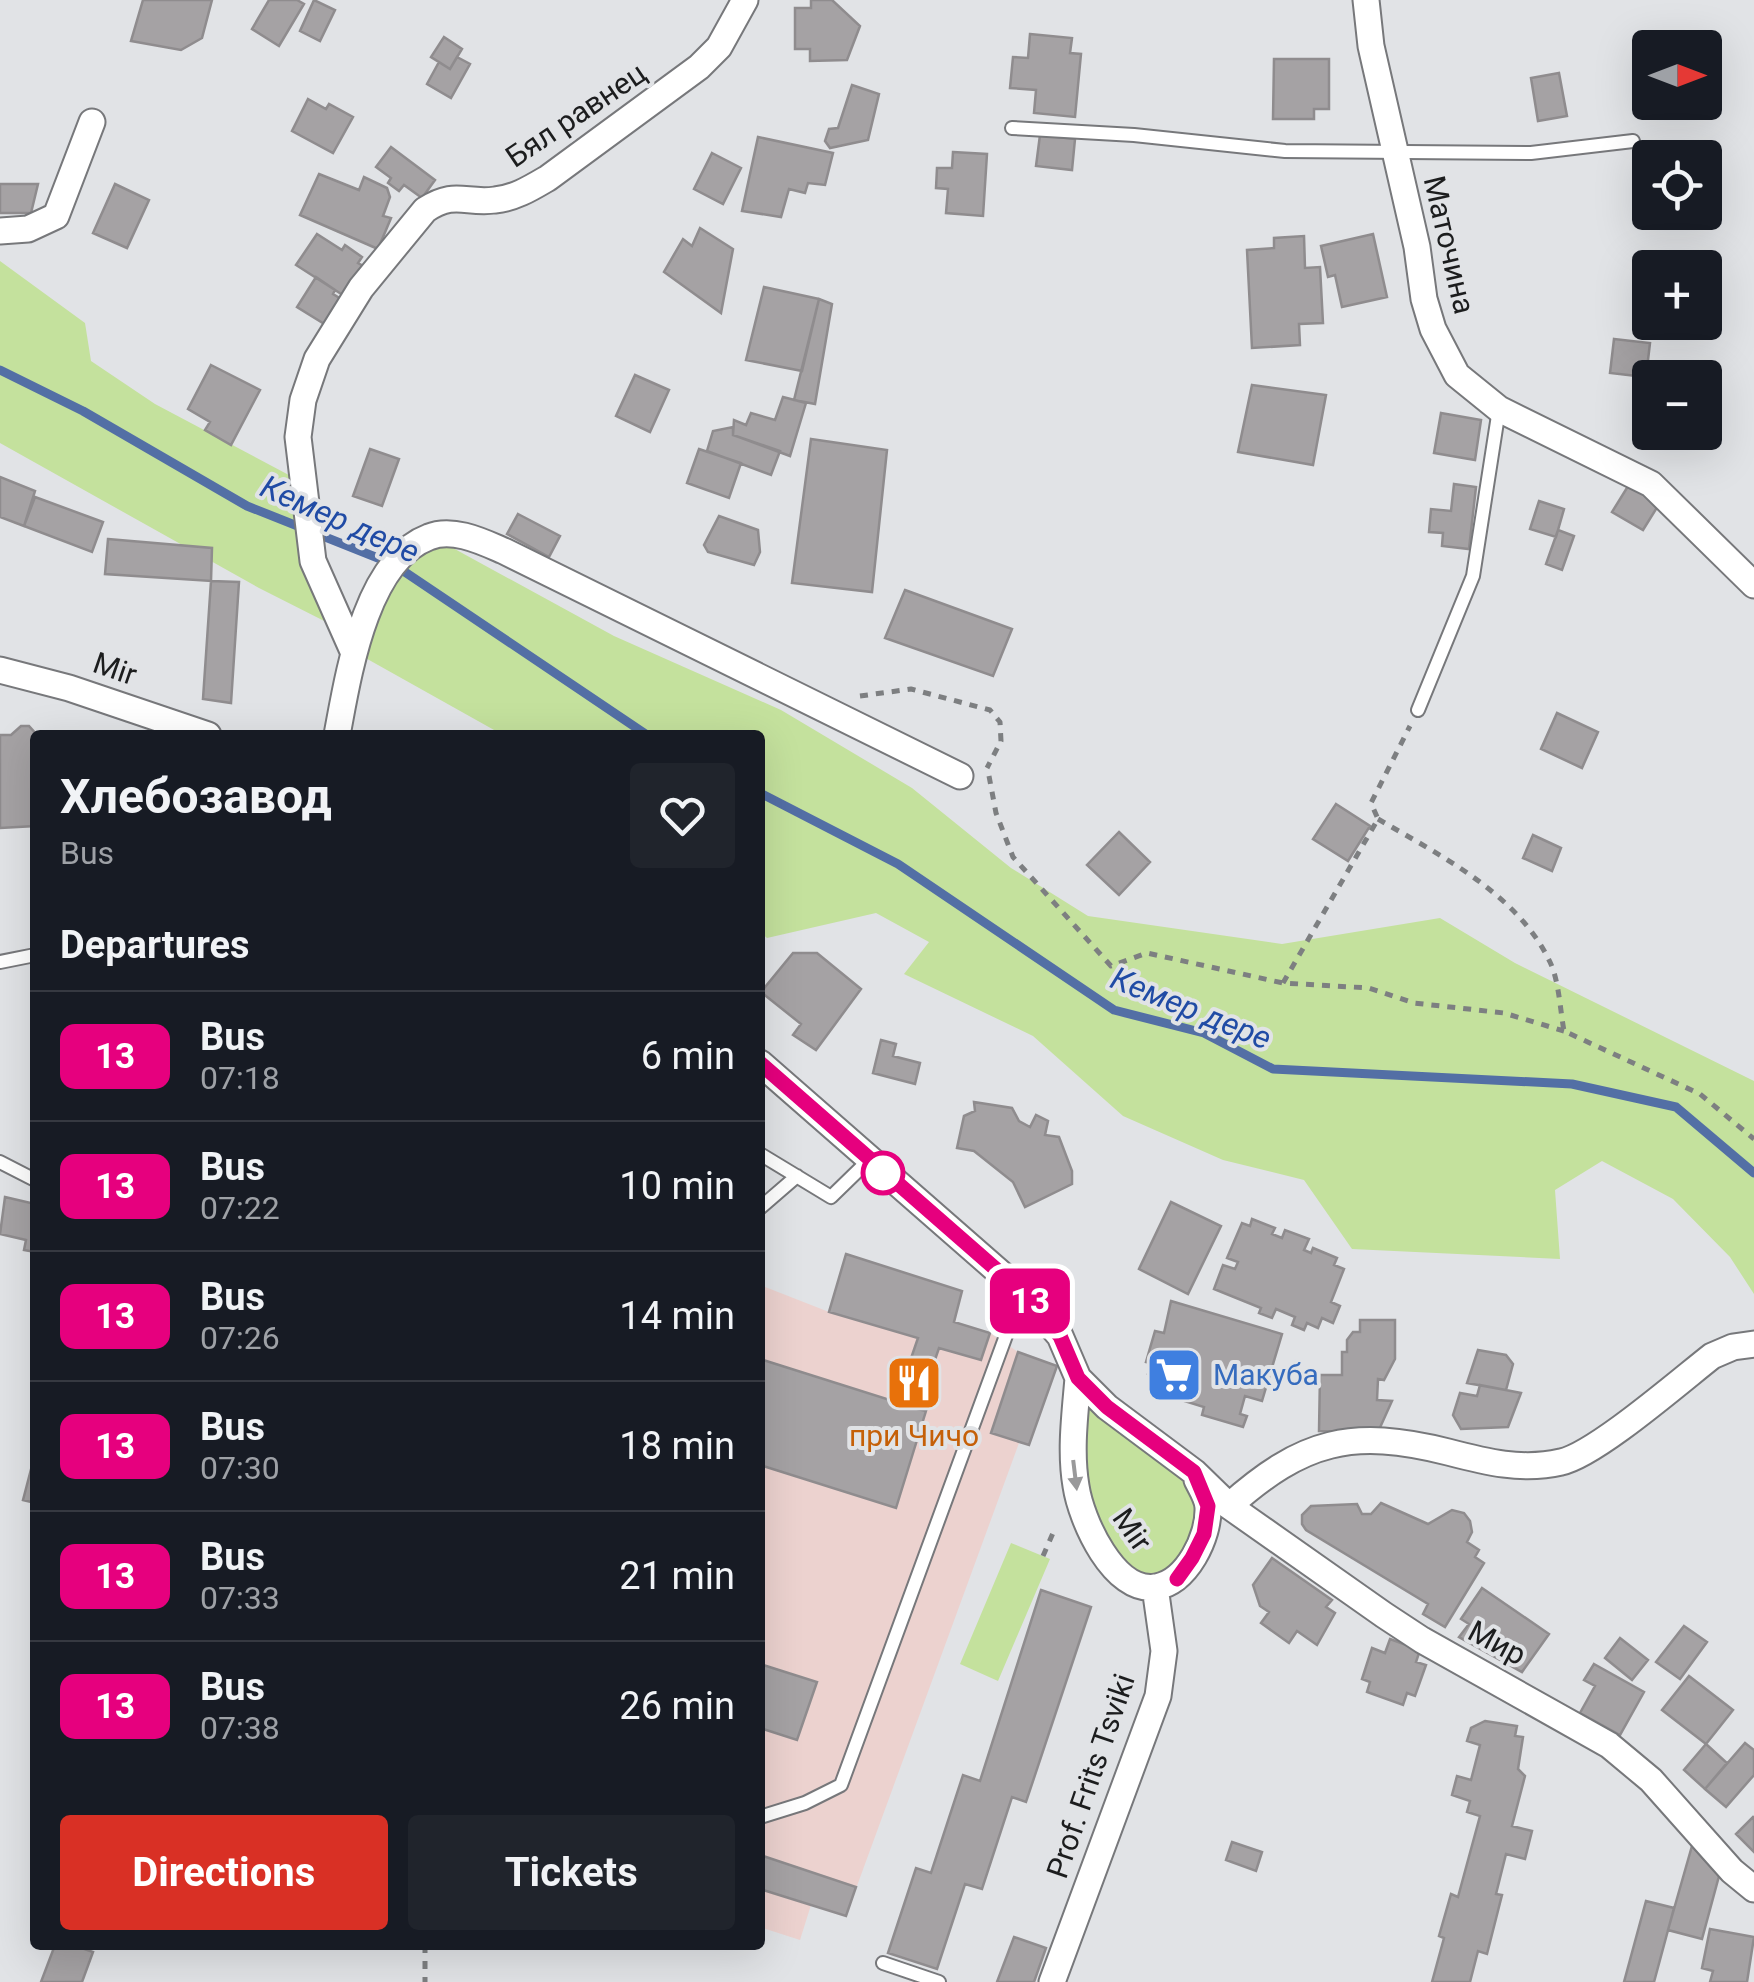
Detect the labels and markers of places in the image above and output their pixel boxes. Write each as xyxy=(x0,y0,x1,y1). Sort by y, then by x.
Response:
unlabelled marker xyxy=(862,1152,904,1194)
supermarket icon: Макуба xyxy=(1144,1345,1204,1405)
restaurant icon: при Чичо xyxy=(884,1353,944,1413)
place label: Макуба xyxy=(1213,1357,1319,1392)
place label: при Чичо xyxy=(849,1418,979,1453)

